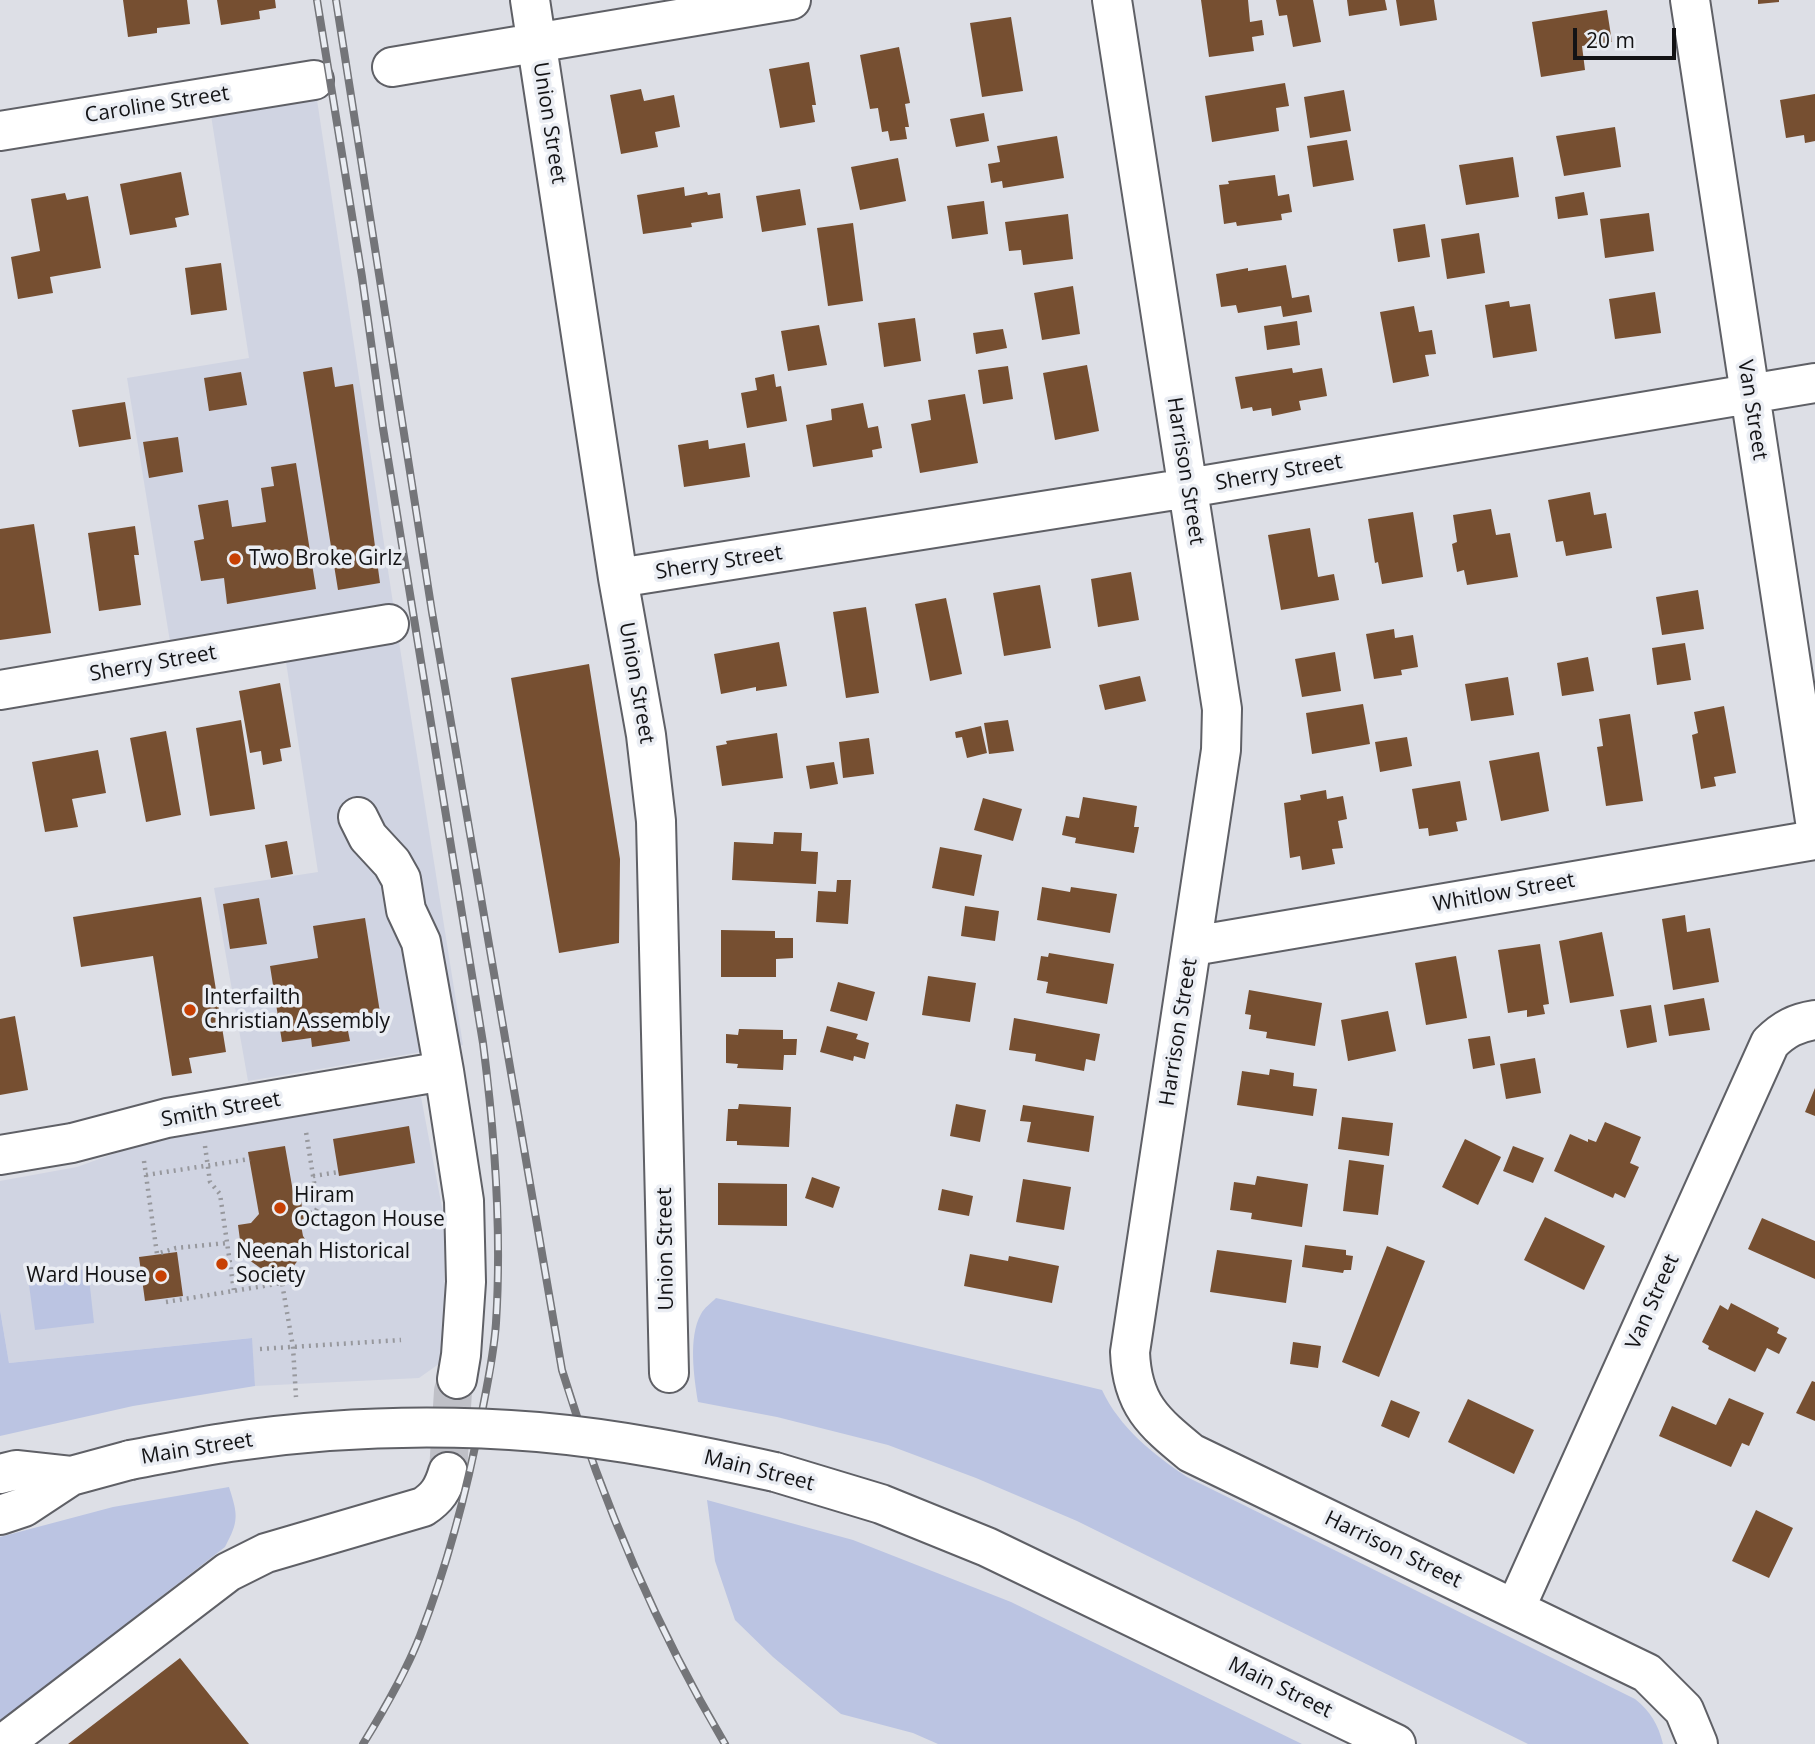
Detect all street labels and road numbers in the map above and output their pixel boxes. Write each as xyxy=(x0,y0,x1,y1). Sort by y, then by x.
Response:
street label: Union Street xyxy=(527,60,571,186)
street label: Caroline Street xyxy=(83,81,231,129)
street label: Van Street xyxy=(1732,358,1772,462)
street label: Harrison Street xyxy=(1161,395,1209,547)
street label: Sherry Street xyxy=(1214,449,1344,497)
street label: Sherry Street xyxy=(654,541,784,585)
street label: Union Street xyxy=(613,620,659,746)
street label: Sherry Street xyxy=(88,640,218,688)
street label: Whitlow Street xyxy=(1431,868,1577,918)
street label: Harrison Street xyxy=(1155,956,1203,1108)
street label: Smith Street xyxy=(159,1087,283,1133)
street label: Union Street xyxy=(652,1187,680,1311)
street label: Van Street xyxy=(1621,1251,1685,1353)
street label: Main Street xyxy=(139,1428,255,1470)
street label: Main Street xyxy=(701,1445,817,1497)
street label: Harrison Street xyxy=(1320,1506,1466,1594)
street label: Main Street xyxy=(1224,1652,1336,1724)

